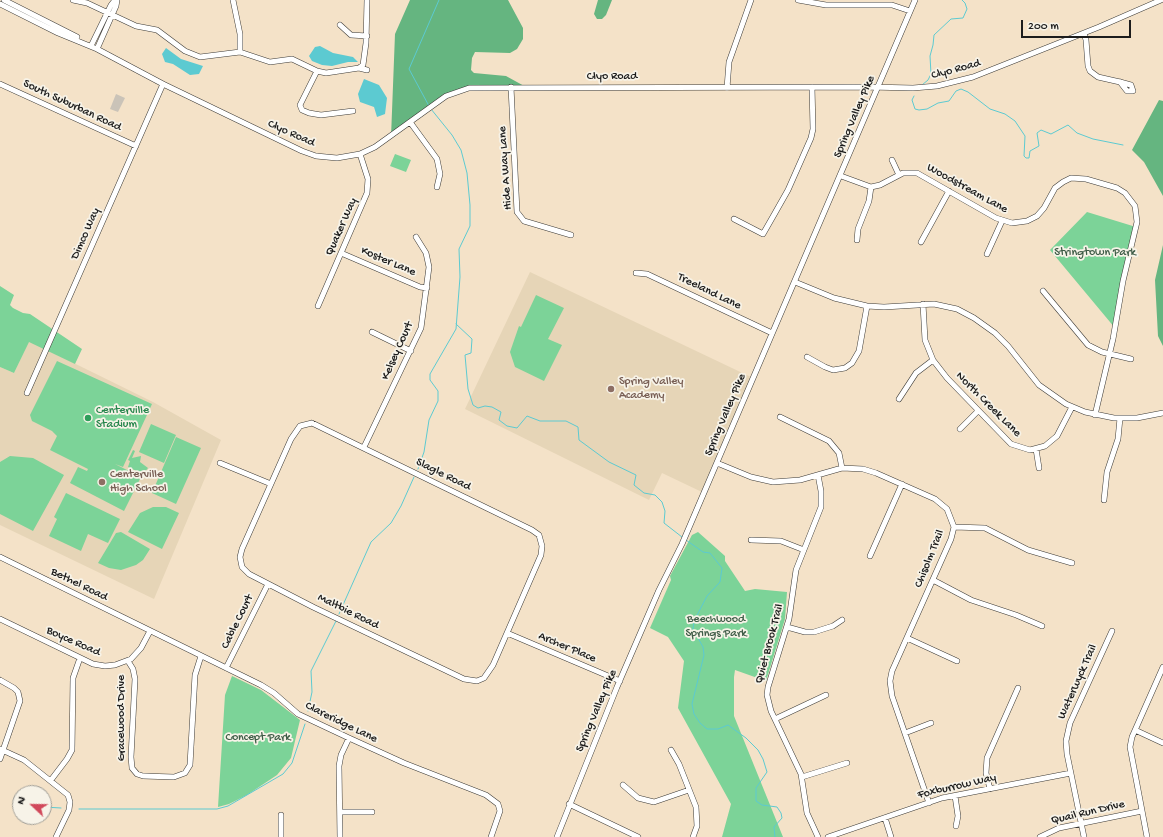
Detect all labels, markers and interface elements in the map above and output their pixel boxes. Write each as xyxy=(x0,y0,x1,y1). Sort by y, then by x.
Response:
scale bar xyxy=(1023,12,1133,38)
text: 200 m xyxy=(1028,20,1059,34)
street label: Clyo Road xyxy=(930,57,982,83)
street label: Clyo Road xyxy=(587,70,637,84)
street label: Spring Valley Pike xyxy=(831,74,879,160)
street label: South Suburban Road xyxy=(21,77,123,135)
street label: Clyo Road xyxy=(265,117,317,151)
street label: Hide A Way Lane xyxy=(496,126,516,210)
street label: Woodstream Lane xyxy=(924,161,1010,217)
street label: Quaker Way xyxy=(323,196,361,258)
street label: Dimco Way xyxy=(68,206,104,262)
street label: Koster Lane xyxy=(358,244,418,280)
park label: Stringtown Park xyxy=(1054,246,1136,260)
street label: Treeland Lane xyxy=(675,270,743,314)
street label: Kelsey Court xyxy=(379,320,417,382)
street label: North Creek Lane xyxy=(952,369,1024,441)
street label: Spring Valley Pike xyxy=(702,372,750,458)
place label: Spring Valley Academy xyxy=(619,375,683,403)
marker: Spring Valley Academy xyxy=(606,384,616,394)
place label: Centerville Stadium xyxy=(96,404,149,432)
marker: Centerville Stadium xyxy=(83,413,93,423)
street label: Slagle Road xyxy=(413,455,473,495)
place label: Centerville High School xyxy=(110,468,167,496)
marker: Centerville High School xyxy=(97,477,107,487)
street label: Chisolm Trail xyxy=(912,528,948,590)
street label: Bethel Road xyxy=(48,565,110,605)
street label: Maltbie Road xyxy=(315,591,381,633)
street label: Cable Court xyxy=(219,592,257,652)
street label: Quiet Brook Trail xyxy=(752,603,788,685)
park label: Beechwood Springs Park xyxy=(686,613,746,641)
street label: Boyce Road xyxy=(44,624,102,660)
street label: Archer Place xyxy=(536,629,598,667)
street label: Waterwyck Trail xyxy=(1055,642,1101,722)
street label: Spring Valley Pike xyxy=(573,668,621,754)
street label: Gracewood Drive xyxy=(115,675,129,761)
street label: Clareridge Lane xyxy=(302,699,380,747)
park label: Concept Park xyxy=(225,731,291,745)
street label: Foxburrow Way xyxy=(916,771,998,803)
north arrow xyxy=(12,785,52,825)
text: N xyxy=(15,795,29,806)
street label: Quail Run Drive xyxy=(1050,798,1126,828)

